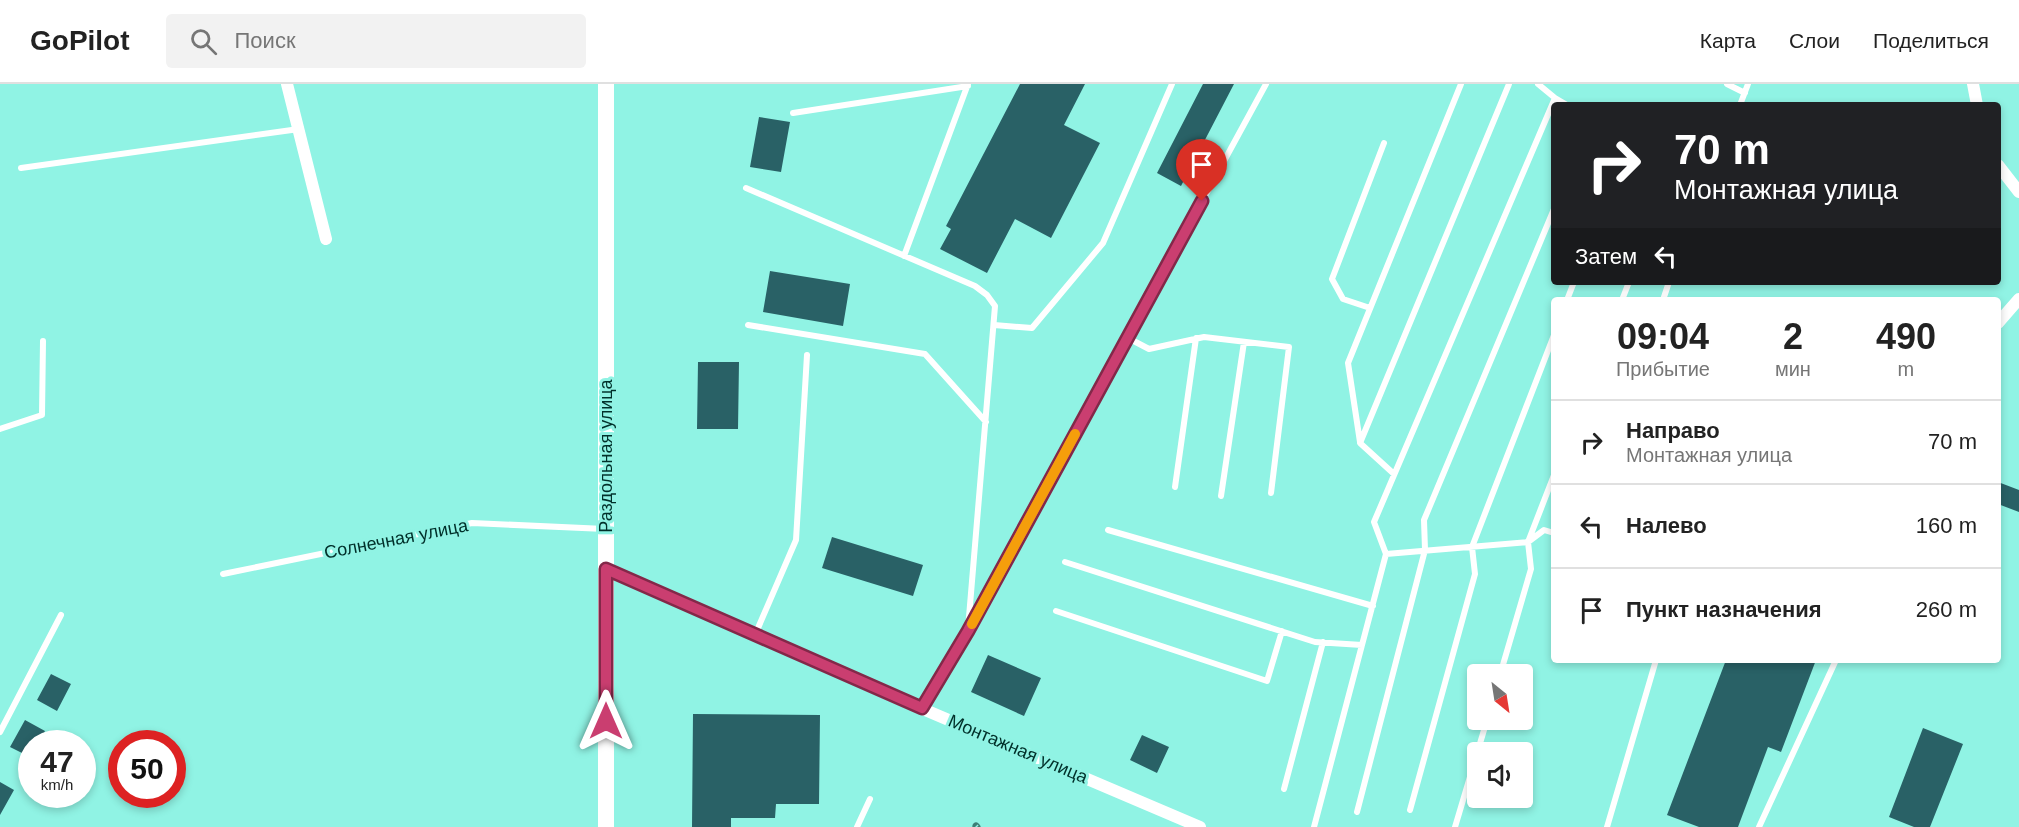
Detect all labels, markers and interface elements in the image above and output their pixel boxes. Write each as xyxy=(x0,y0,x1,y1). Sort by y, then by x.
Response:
search box xyxy=(166,14,586,68)
text: GoPilot xyxy=(30,25,130,56)
icon: search xyxy=(187,25,220,58)
text: Поиск xyxy=(235,28,296,53)
text: Карта xyxy=(1700,29,1756,52)
text: Слои xyxy=(1789,29,1840,52)
text: Поделиться xyxy=(1873,29,1989,52)
icon: right xyxy=(1575,126,1653,204)
text: 70 m xyxy=(1674,126,1770,173)
pin xyxy=(1176,139,1227,201)
icon: arrive xyxy=(1185,148,1218,181)
text: Монтажная улица xyxy=(1674,175,1898,205)
icon: left xyxy=(1649,240,1682,273)
text: Затем xyxy=(1575,244,1637,269)
text: 09:04 xyxy=(1617,316,1709,357)
text: 2 xyxy=(1783,316,1803,357)
text: 490 xyxy=(1876,316,1936,357)
text: Прибытие xyxy=(1616,358,1710,380)
text: мин xyxy=(1775,358,1811,380)
text: m xyxy=(1898,358,1914,380)
street label: Раздольная улица xyxy=(596,378,616,533)
text: Направо xyxy=(1626,418,1720,443)
icon: right xyxy=(1575,426,1608,459)
text: 70 m xyxy=(1928,429,1977,454)
text: Монтажная улица xyxy=(1626,444,1792,466)
icon: left xyxy=(1575,510,1608,543)
text: Налево xyxy=(1626,513,1707,538)
text: 160 m xyxy=(1916,513,1977,538)
street label: Солнечная улица xyxy=(322,515,471,563)
icon: arrive xyxy=(1575,594,1608,627)
text: Пункт назначения xyxy=(1626,597,1822,622)
text: 260 m xyxy=(1916,597,1977,622)
north arrow xyxy=(1467,664,1533,730)
map controls xyxy=(1467,664,1533,808)
position arrow xyxy=(574,689,638,753)
street label: Монтажная улица xyxy=(945,711,1092,788)
speed limit sign: 50 xyxy=(108,730,186,808)
button: sound xyxy=(1467,742,1533,808)
text: 47 xyxy=(40,745,74,778)
text: km/h xyxy=(41,776,73,793)

